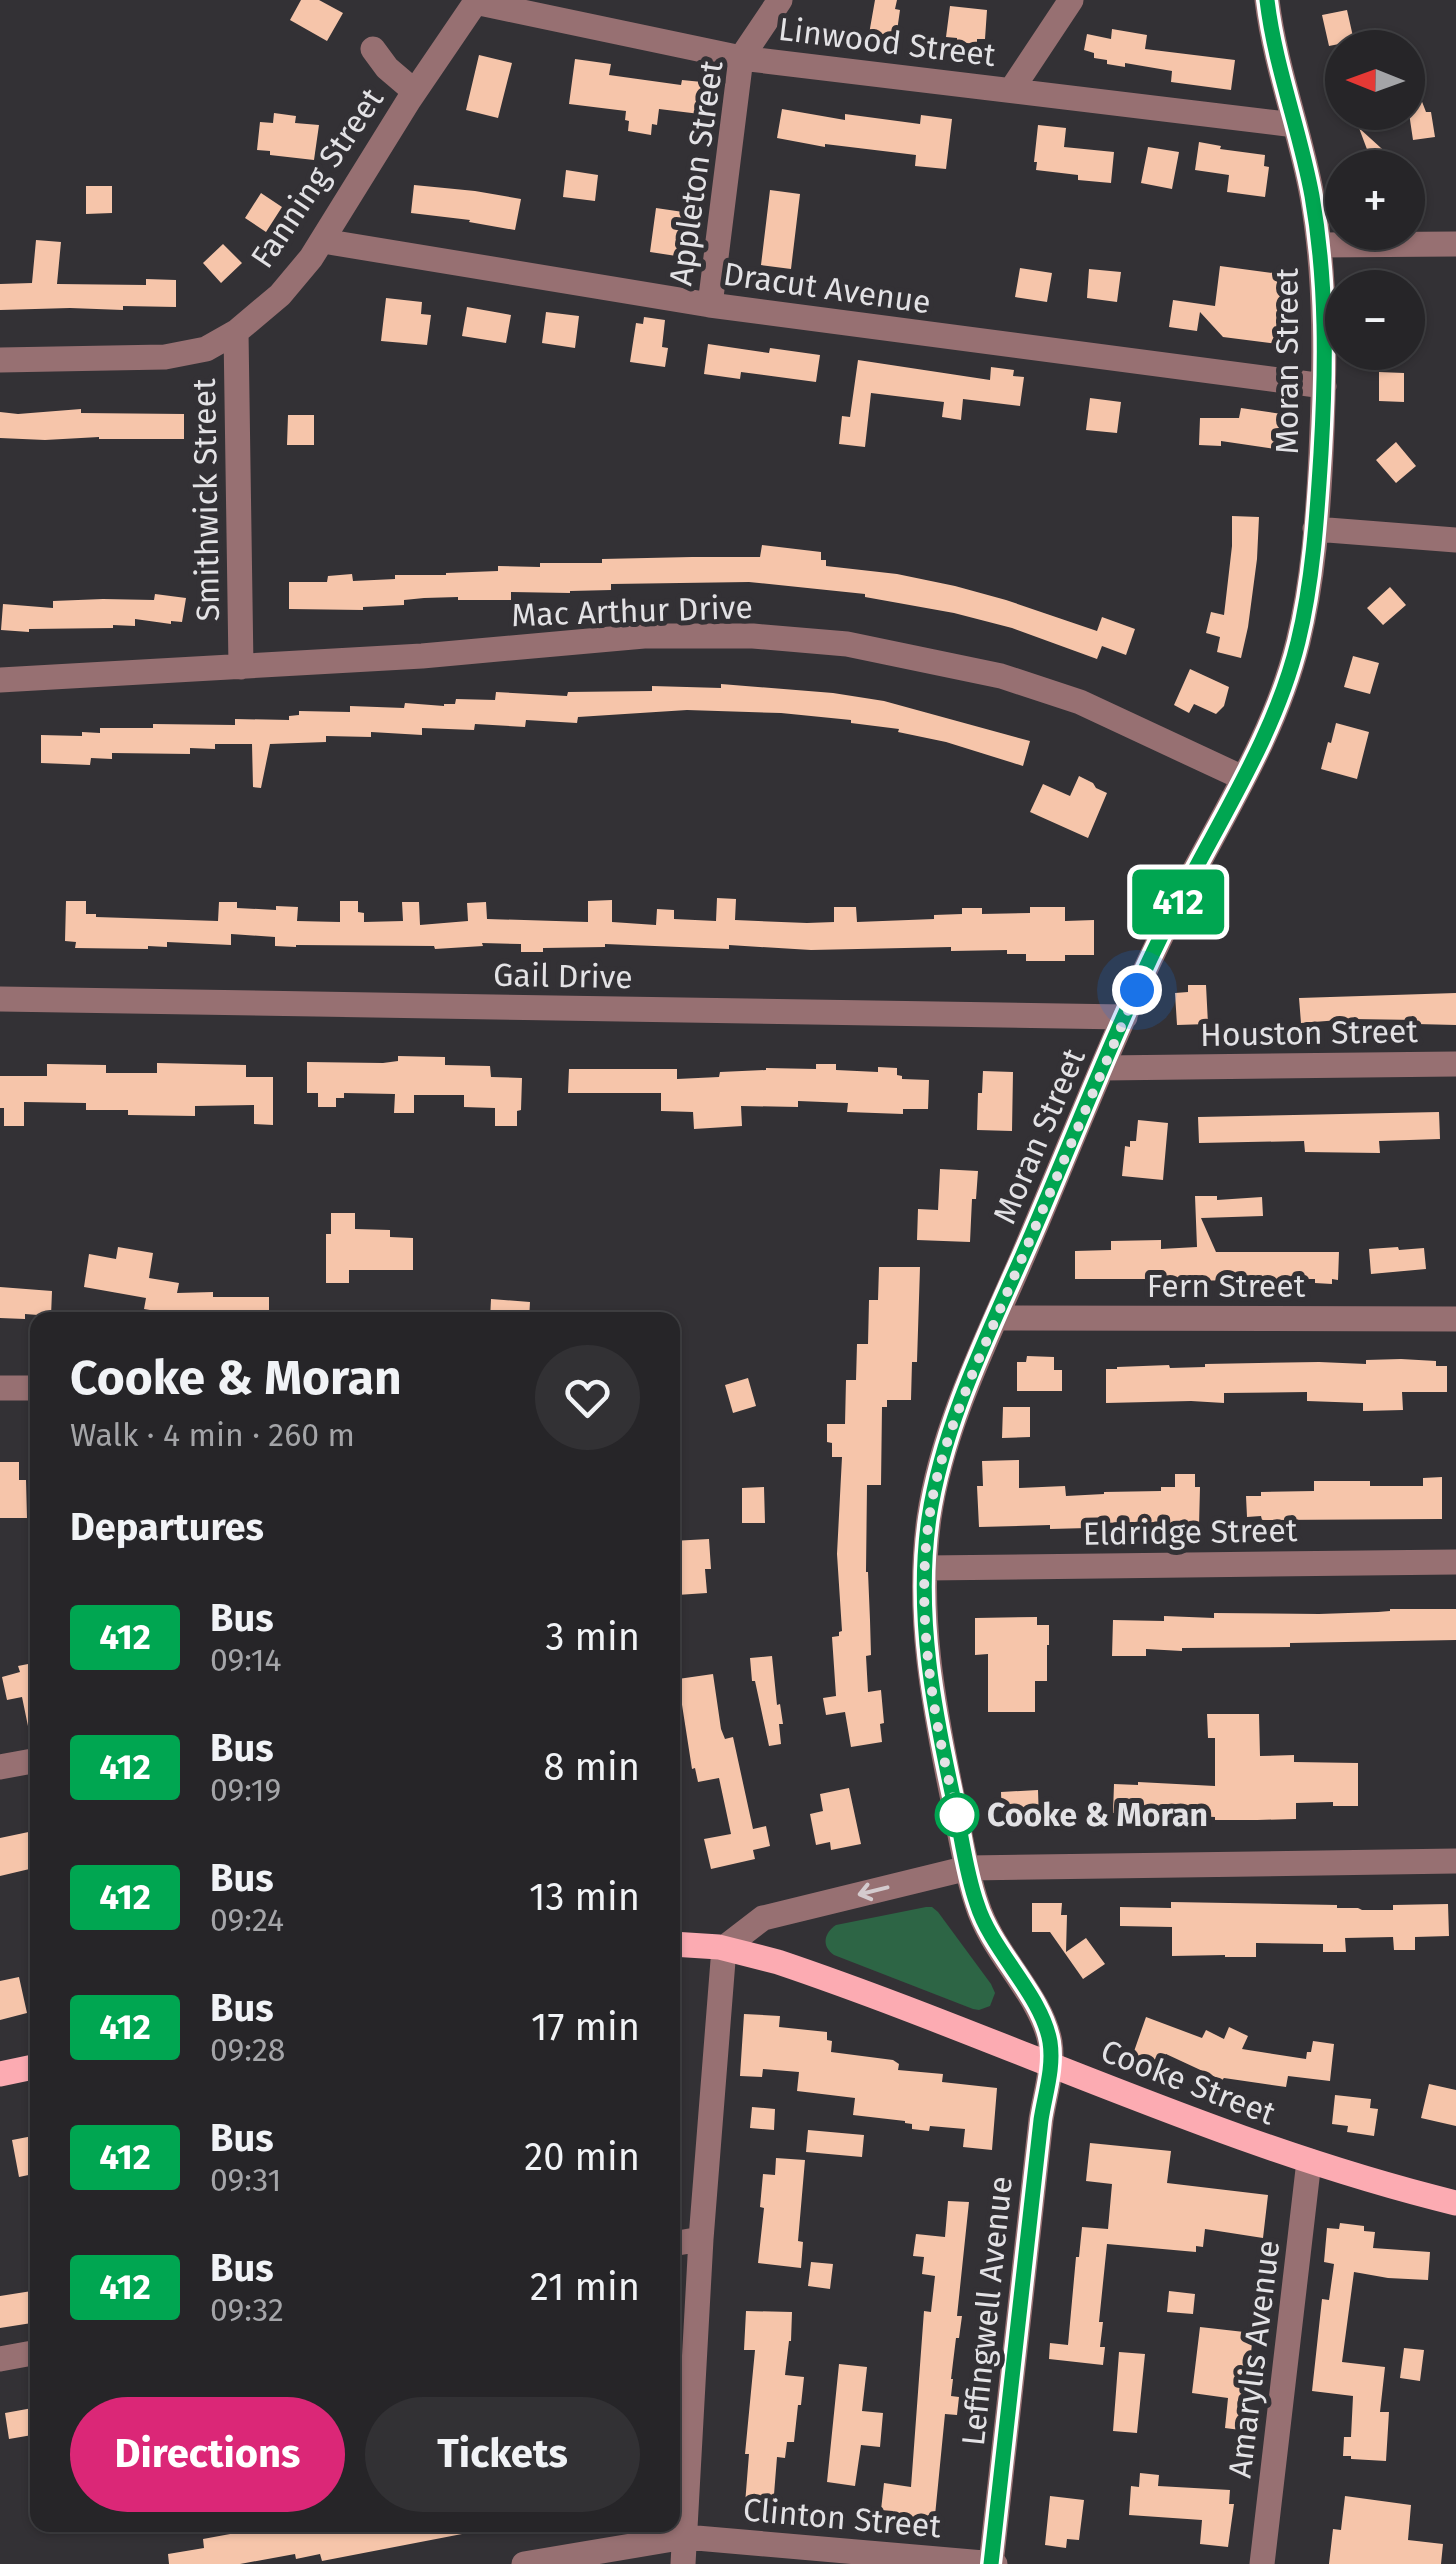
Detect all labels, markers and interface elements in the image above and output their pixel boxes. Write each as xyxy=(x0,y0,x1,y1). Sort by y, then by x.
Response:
street label: Linwood Street xyxy=(776,10,998,74)
north arrow xyxy=(1325,30,1425,130)
map controls xyxy=(1325,30,1425,370)
street label: Appleton Street xyxy=(661,58,731,288)
street label: Fanning Street xyxy=(243,81,391,275)
button: + xyxy=(1325,150,1425,250)
street label: Dracut Avenue xyxy=(721,255,933,321)
street label: Moran Street xyxy=(1268,267,1306,454)
button: − xyxy=(1325,270,1425,370)
street label: Smithwick Street xyxy=(185,378,227,622)
street label: Mac Arthur Drive xyxy=(511,588,753,634)
line badge: 412 xyxy=(1120,870,1236,934)
text: 412 xyxy=(1152,881,1204,923)
street label: Gail Drive xyxy=(493,956,633,996)
your location xyxy=(1112,965,1162,1015)
street label: Houston Street xyxy=(1200,1012,1419,1054)
street label: Moran Street xyxy=(985,1042,1093,1229)
street label: Fern Street xyxy=(1147,1267,1306,1305)
button: heart xyxy=(535,1345,640,1450)
text: Cooke & Moran xyxy=(70,1349,402,1407)
text: Walk · 4 min · 260 m xyxy=(70,1416,355,1454)
text: Departures xyxy=(70,1504,264,1550)
street label: Eldridge Street xyxy=(1082,1511,1298,1553)
text: Bus xyxy=(210,1595,274,1641)
text: 3 min xyxy=(545,1614,640,1660)
text: 412 xyxy=(99,1616,151,1658)
text: 09:14 xyxy=(210,1641,282,1679)
text: Bus xyxy=(210,1725,274,1771)
text: 8 min xyxy=(543,1744,640,1790)
text: 412 xyxy=(99,1746,151,1788)
text: 09:19 xyxy=(210,1771,281,1809)
marker: Cooke & Moran xyxy=(936,1794,978,1836)
place label: Cooke & Moran xyxy=(987,1796,1208,1834)
text: Bus xyxy=(210,1855,274,1901)
text: 13 min xyxy=(529,1874,640,1920)
text: 412 xyxy=(99,1876,151,1918)
one-way arrow xyxy=(858,1883,890,1901)
text: 09:24 xyxy=(210,1901,284,1939)
text: Bus xyxy=(210,1985,274,2031)
text: 17 min xyxy=(531,2004,640,2050)
text: 412 xyxy=(99,2006,151,2048)
text: 09:28 xyxy=(210,2031,286,2069)
street label: Cooke Street xyxy=(1096,2031,1281,2133)
text: Bus xyxy=(210,2115,274,2161)
text: 20 min xyxy=(524,2134,640,2180)
text: 412 xyxy=(99,2136,151,2178)
text: 09:31 xyxy=(210,2161,281,2199)
street label: Leffingwell Avenue xyxy=(954,2174,1020,2448)
street label: Amarylis Avenue xyxy=(1221,2238,1287,2480)
text: Bus xyxy=(210,2245,274,2291)
text: 21 min xyxy=(530,2264,640,2310)
text: 412 xyxy=(99,2266,151,2308)
text: 09:32 xyxy=(210,2291,284,2329)
button: Directions xyxy=(70,2397,345,2512)
button: Tickets xyxy=(365,2397,640,2512)
street label: Clinton Street xyxy=(741,2490,943,2546)

